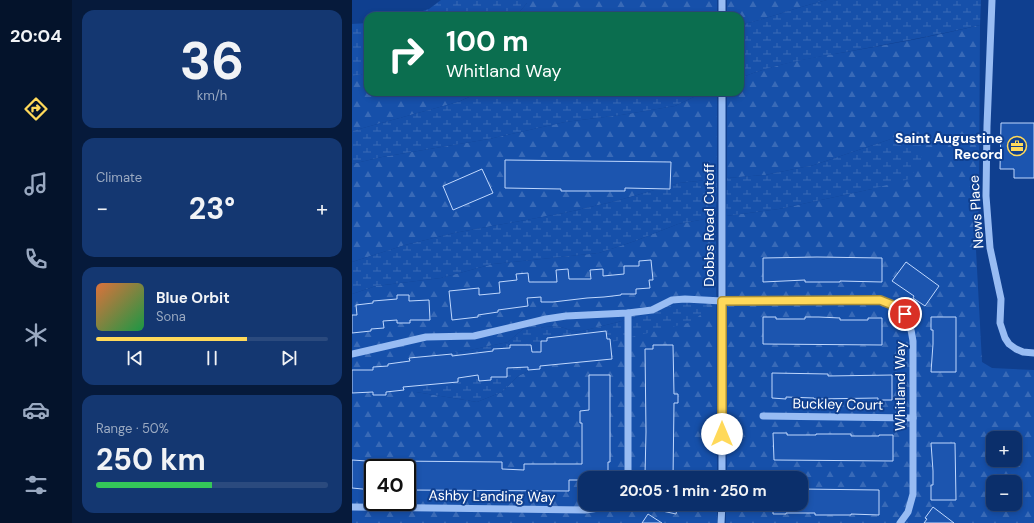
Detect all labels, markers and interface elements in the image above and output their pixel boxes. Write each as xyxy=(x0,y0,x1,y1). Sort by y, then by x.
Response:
text: 100 m xyxy=(446,23,529,60)
text: 20:04 xyxy=(10,24,62,48)
text: 36 xyxy=(180,27,244,95)
icon: right xyxy=(380,28,432,80)
text: Whitland Way xyxy=(446,59,561,83)
text: km/h xyxy=(197,87,227,104)
icon: directions xyxy=(22,95,50,123)
place label: Saint Augustine Record xyxy=(895,129,1003,163)
office icon: Saint Augustine Record xyxy=(1006,135,1028,157)
street label: Dobbs Road Cutoff xyxy=(700,163,718,287)
text: Climate xyxy=(96,169,142,186)
icon: music xyxy=(22,170,50,198)
street label: News Place xyxy=(964,175,988,249)
text: 23° xyxy=(189,189,235,228)
text: − xyxy=(96,194,108,223)
text: + xyxy=(316,194,328,223)
icon: phone xyxy=(22,245,50,273)
text: Blue Orbit xyxy=(156,288,230,308)
pin xyxy=(888,297,922,331)
icon: arrive xyxy=(894,303,916,325)
text: Sona xyxy=(156,308,186,325)
icon: climate xyxy=(22,321,50,349)
street label: Whitland Way xyxy=(891,341,909,431)
icon: previous xyxy=(124,347,146,369)
icon: pause xyxy=(201,347,223,369)
icon: next xyxy=(278,347,300,369)
street label: Buckley Court xyxy=(792,394,884,414)
icon: car xyxy=(22,396,50,424)
position arrow xyxy=(701,413,743,455)
text: Range · 50% xyxy=(96,420,169,437)
map controls xyxy=(986,431,1022,511)
button: + xyxy=(986,431,1022,467)
text: 250 km xyxy=(96,440,206,479)
speed limit sign: 40 xyxy=(364,459,416,511)
icon: filters xyxy=(22,471,50,499)
button: − xyxy=(986,475,1022,511)
text: 20:05 · 1 min · 250 m xyxy=(619,481,767,501)
street label: Ashby Landing Way xyxy=(428,486,556,506)

